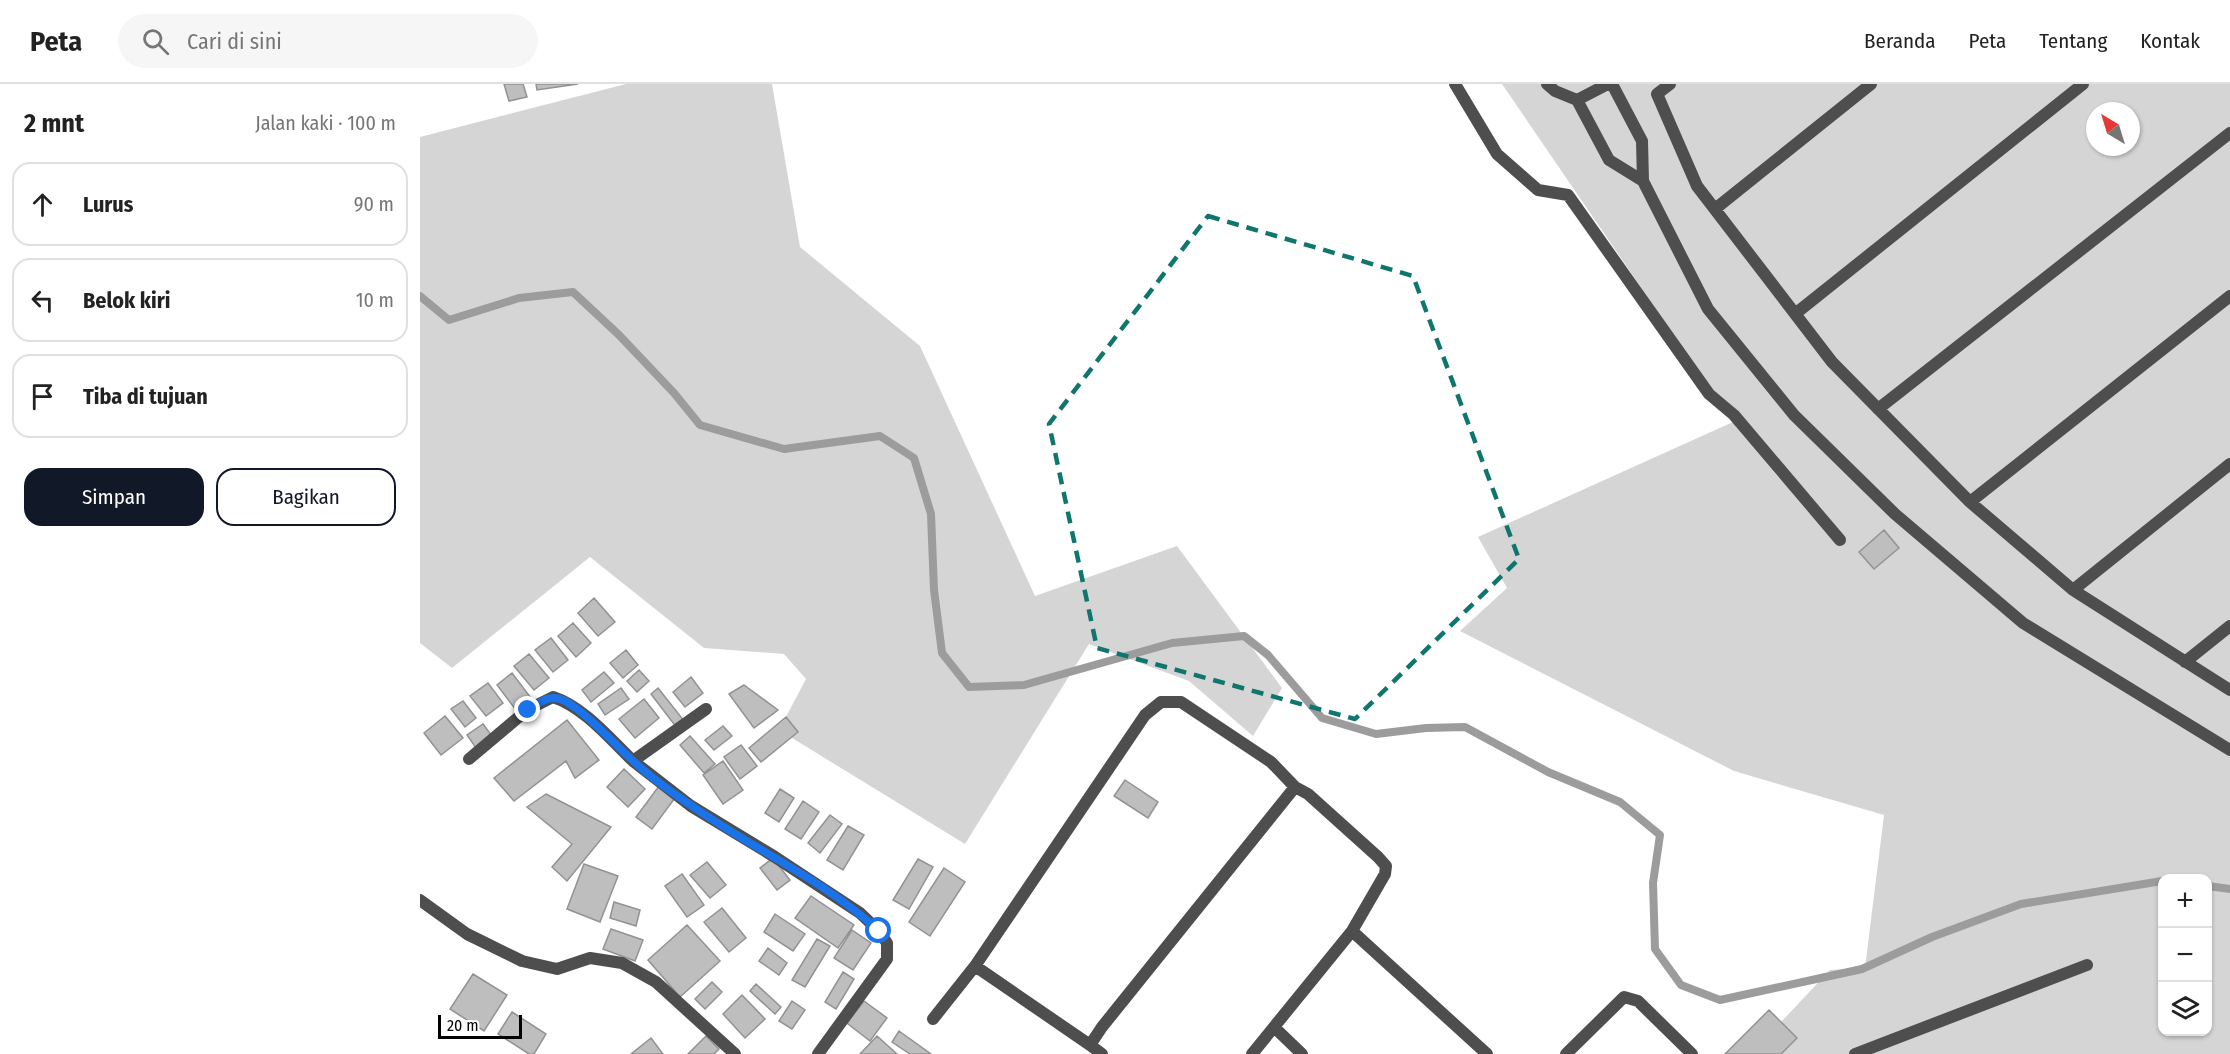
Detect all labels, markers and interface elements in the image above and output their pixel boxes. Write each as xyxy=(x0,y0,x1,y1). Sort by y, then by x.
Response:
search box xyxy=(118,14,538,68)
text: Peta xyxy=(30,25,82,58)
icon: search xyxy=(139,25,172,58)
text: Cari di sini xyxy=(187,28,282,55)
text: Beranda xyxy=(1864,28,1936,54)
text: Peta xyxy=(1969,28,2006,54)
text: Tentang xyxy=(2039,28,2107,54)
text: Kontak xyxy=(2140,28,2200,54)
north arrow xyxy=(2086,102,2140,156)
text: 2 mnt xyxy=(24,108,84,139)
text: Jalan kaki · 100 m xyxy=(255,111,396,135)
icon: ahead xyxy=(26,188,59,221)
text: Lurus xyxy=(83,191,133,218)
text: 90 m xyxy=(354,192,394,216)
icon: left xyxy=(26,284,59,317)
text: Belok kiri xyxy=(83,287,171,314)
text: 10 m xyxy=(356,288,394,312)
icon: arrive xyxy=(26,380,59,413)
text: Tiba di tujuan xyxy=(83,383,208,410)
button: Simpan xyxy=(24,468,204,526)
button: Bagikan xyxy=(216,468,396,526)
route end xyxy=(514,696,540,722)
map controls xyxy=(2158,874,2212,1036)
button: + xyxy=(2158,874,2212,928)
route start xyxy=(865,917,891,943)
button: − xyxy=(2158,928,2212,982)
button: layers xyxy=(2158,982,2212,1036)
scale bar xyxy=(438,1012,522,1040)
text: 20 m xyxy=(447,1016,478,1035)

